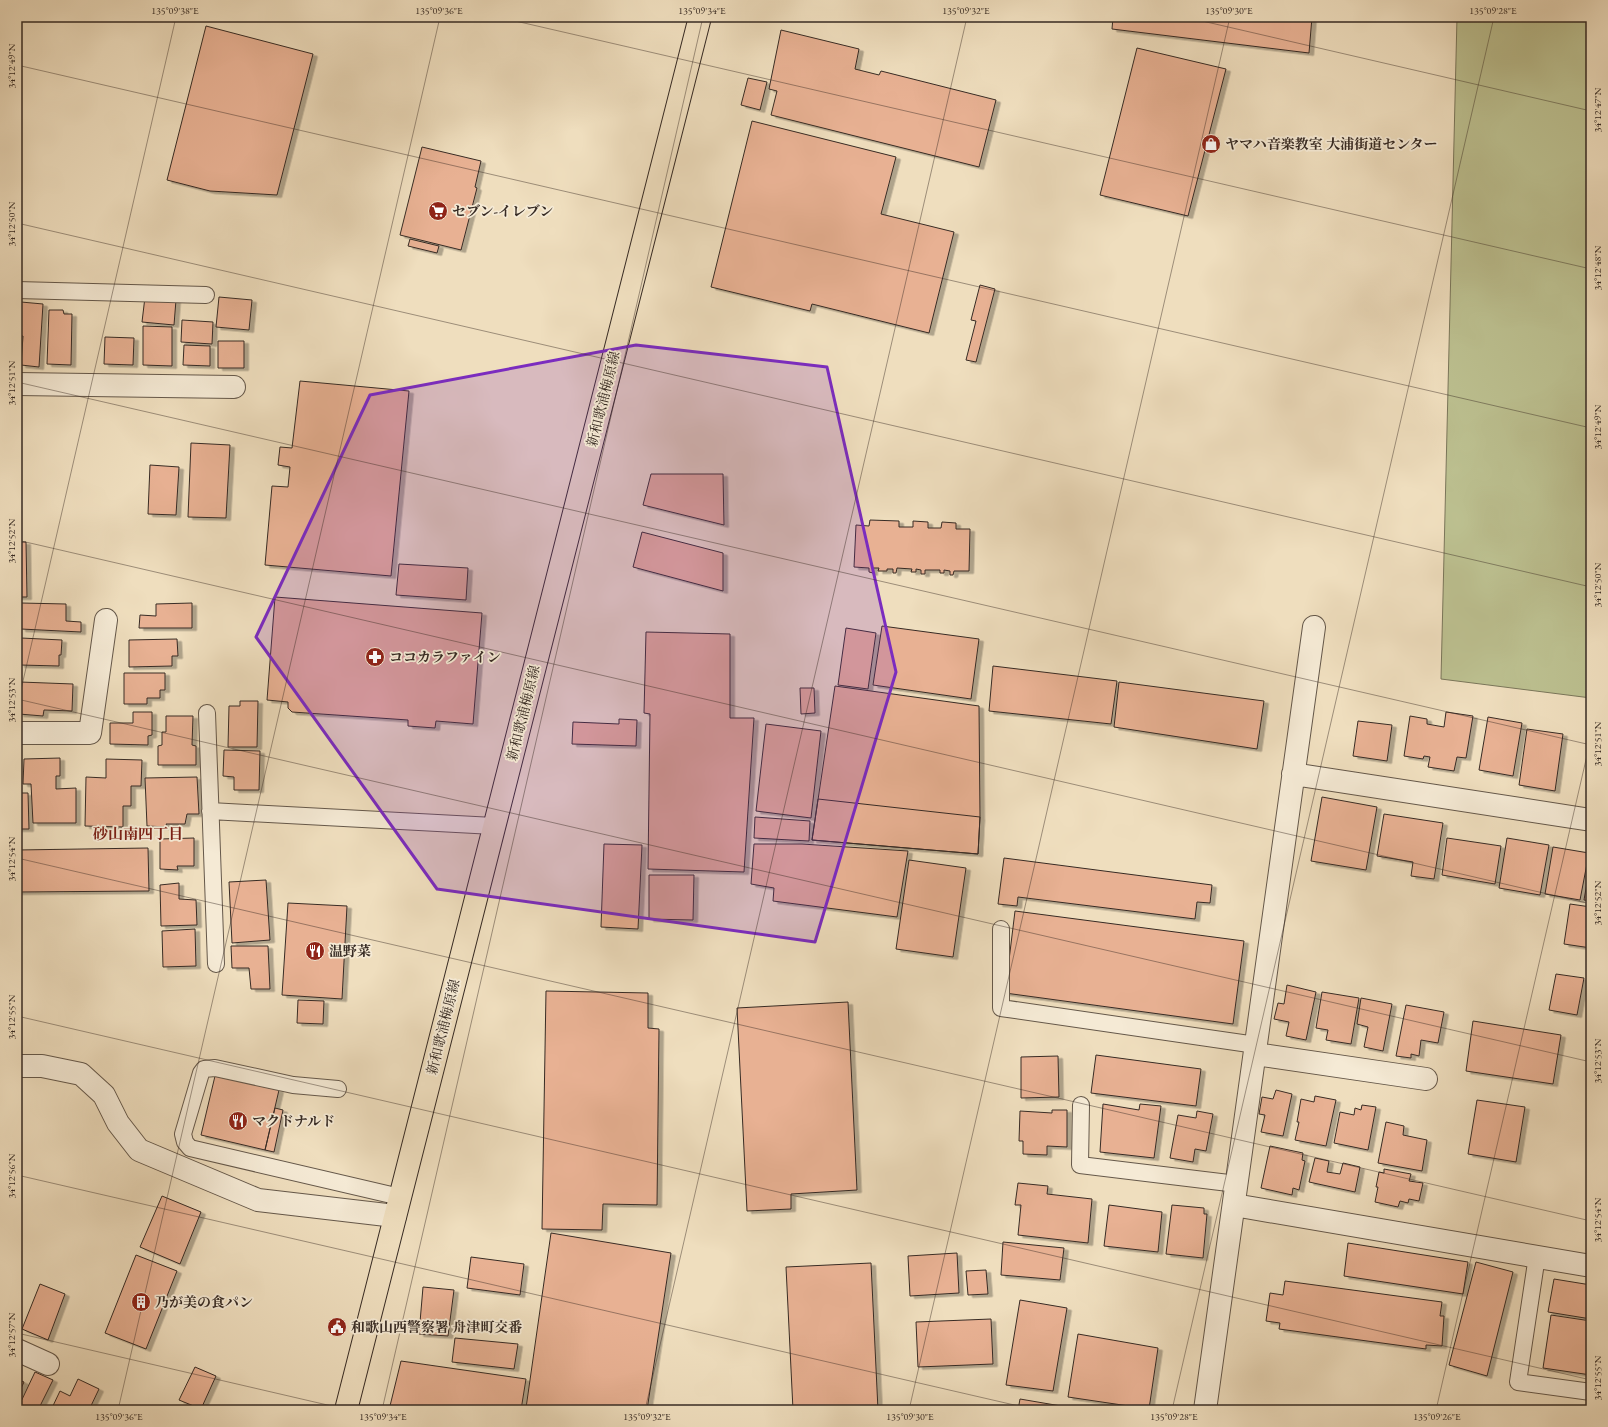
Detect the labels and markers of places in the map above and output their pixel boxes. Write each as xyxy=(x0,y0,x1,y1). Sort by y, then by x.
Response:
shop icon: ヤマハ音楽教室 大浦街道センター xyxy=(1200,133,1222,155)
place label: ヤマハ音楽教室 大浦街道センター xyxy=(1225,135,1438,153)
supermarket icon: セブン-イレブン xyxy=(427,200,449,222)
place label: セブン-イレブン xyxy=(452,202,553,220)
pharmacy icon: ココカラファイン xyxy=(364,646,386,668)
place label: ココカラファイン xyxy=(389,648,501,666)
restaurant icon: 温野菜 xyxy=(304,940,326,962)
place label: 温野菜 xyxy=(329,942,371,960)
restaurant icon: マクドナルド xyxy=(227,1110,249,1132)
place label: マクドナルド xyxy=(252,1112,335,1130)
building icon: 乃が美の食パン xyxy=(130,1291,152,1313)
place label: 乃が美の食パン xyxy=(155,1293,253,1311)
public building icon: 和歌山西警察署 舟津町交番 xyxy=(326,1316,348,1338)
place label: 和歌山西警察署 舟津町交番 xyxy=(351,1318,522,1336)

